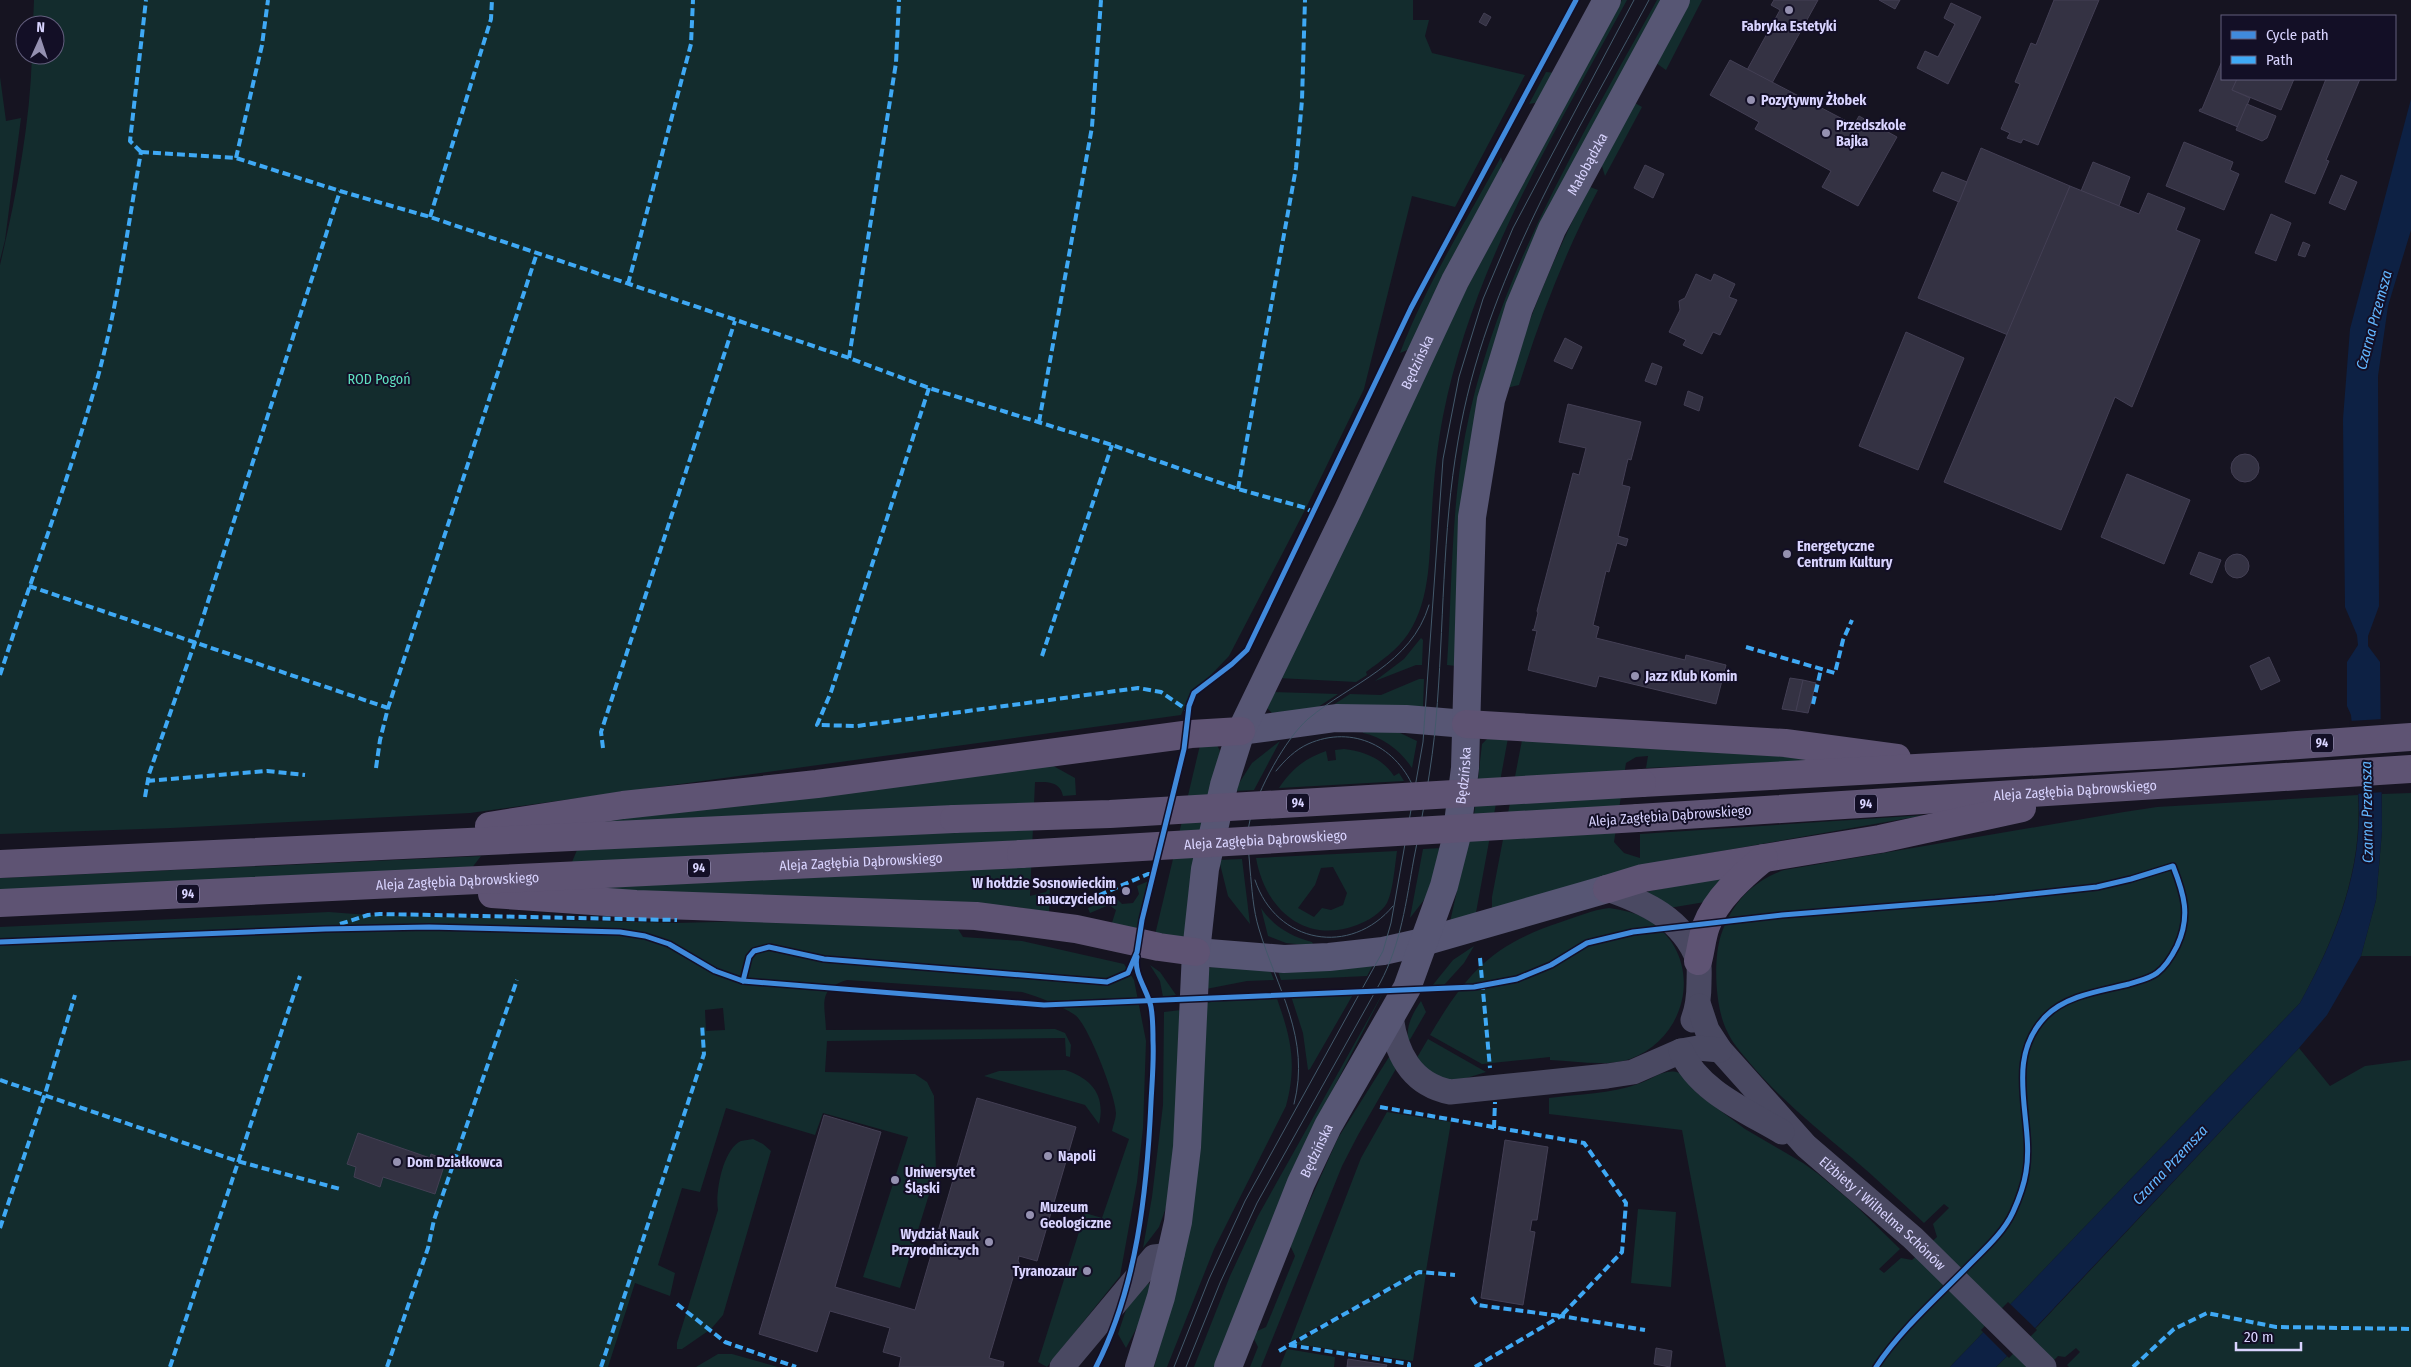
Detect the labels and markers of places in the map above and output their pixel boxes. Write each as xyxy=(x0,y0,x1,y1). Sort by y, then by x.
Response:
marker: Fabryka Estetyki xyxy=(1783,4,1795,16)
place label: Fabryka Estetyki xyxy=(1741,18,1837,35)
place label: Pozytywny Żłobek xyxy=(1761,91,1867,109)
marker: Pozytywny Żłobek xyxy=(1745,94,1757,106)
place label: Przedszkole Bajka xyxy=(1836,117,1906,150)
marker: Przedszkole Bajka xyxy=(1820,127,1832,139)
place label: Energetyczne Centrum Kultury xyxy=(1797,538,1893,571)
marker: Energetyczne Centrum Kultury xyxy=(1781,548,1793,560)
place label: Jazz Klub Komin xyxy=(1644,668,1737,685)
marker: Jazz Klub Komin xyxy=(1629,670,1641,682)
place label: W hołdzie Sosnowieckim nauczycielom xyxy=(972,875,1116,908)
marker: W hołdzie Sosnowieckim nauczycielom xyxy=(1120,885,1132,897)
place label: Napoli xyxy=(1058,1148,1096,1165)
marker: Napoli xyxy=(1042,1150,1054,1162)
place label: Dom Działkowca xyxy=(407,1154,503,1171)
marker: Dom Działkowca xyxy=(391,1156,403,1168)
place label: Uniwersytet Śląski xyxy=(905,1164,976,1197)
marker: Uniwersytet Śląski xyxy=(889,1174,901,1186)
place label: Muzeum Geologiczne xyxy=(1040,1199,1111,1232)
marker: Muzeum Geologiczne xyxy=(1024,1209,1036,1221)
place label: Wydział Nauk Przyrodniczych xyxy=(891,1226,980,1259)
marker: Wydział Nauk Przyrodniczych xyxy=(983,1236,995,1248)
place label: Tyranozaur xyxy=(1013,1263,1078,1280)
marker: Tyranozaur xyxy=(1081,1265,1093,1277)

